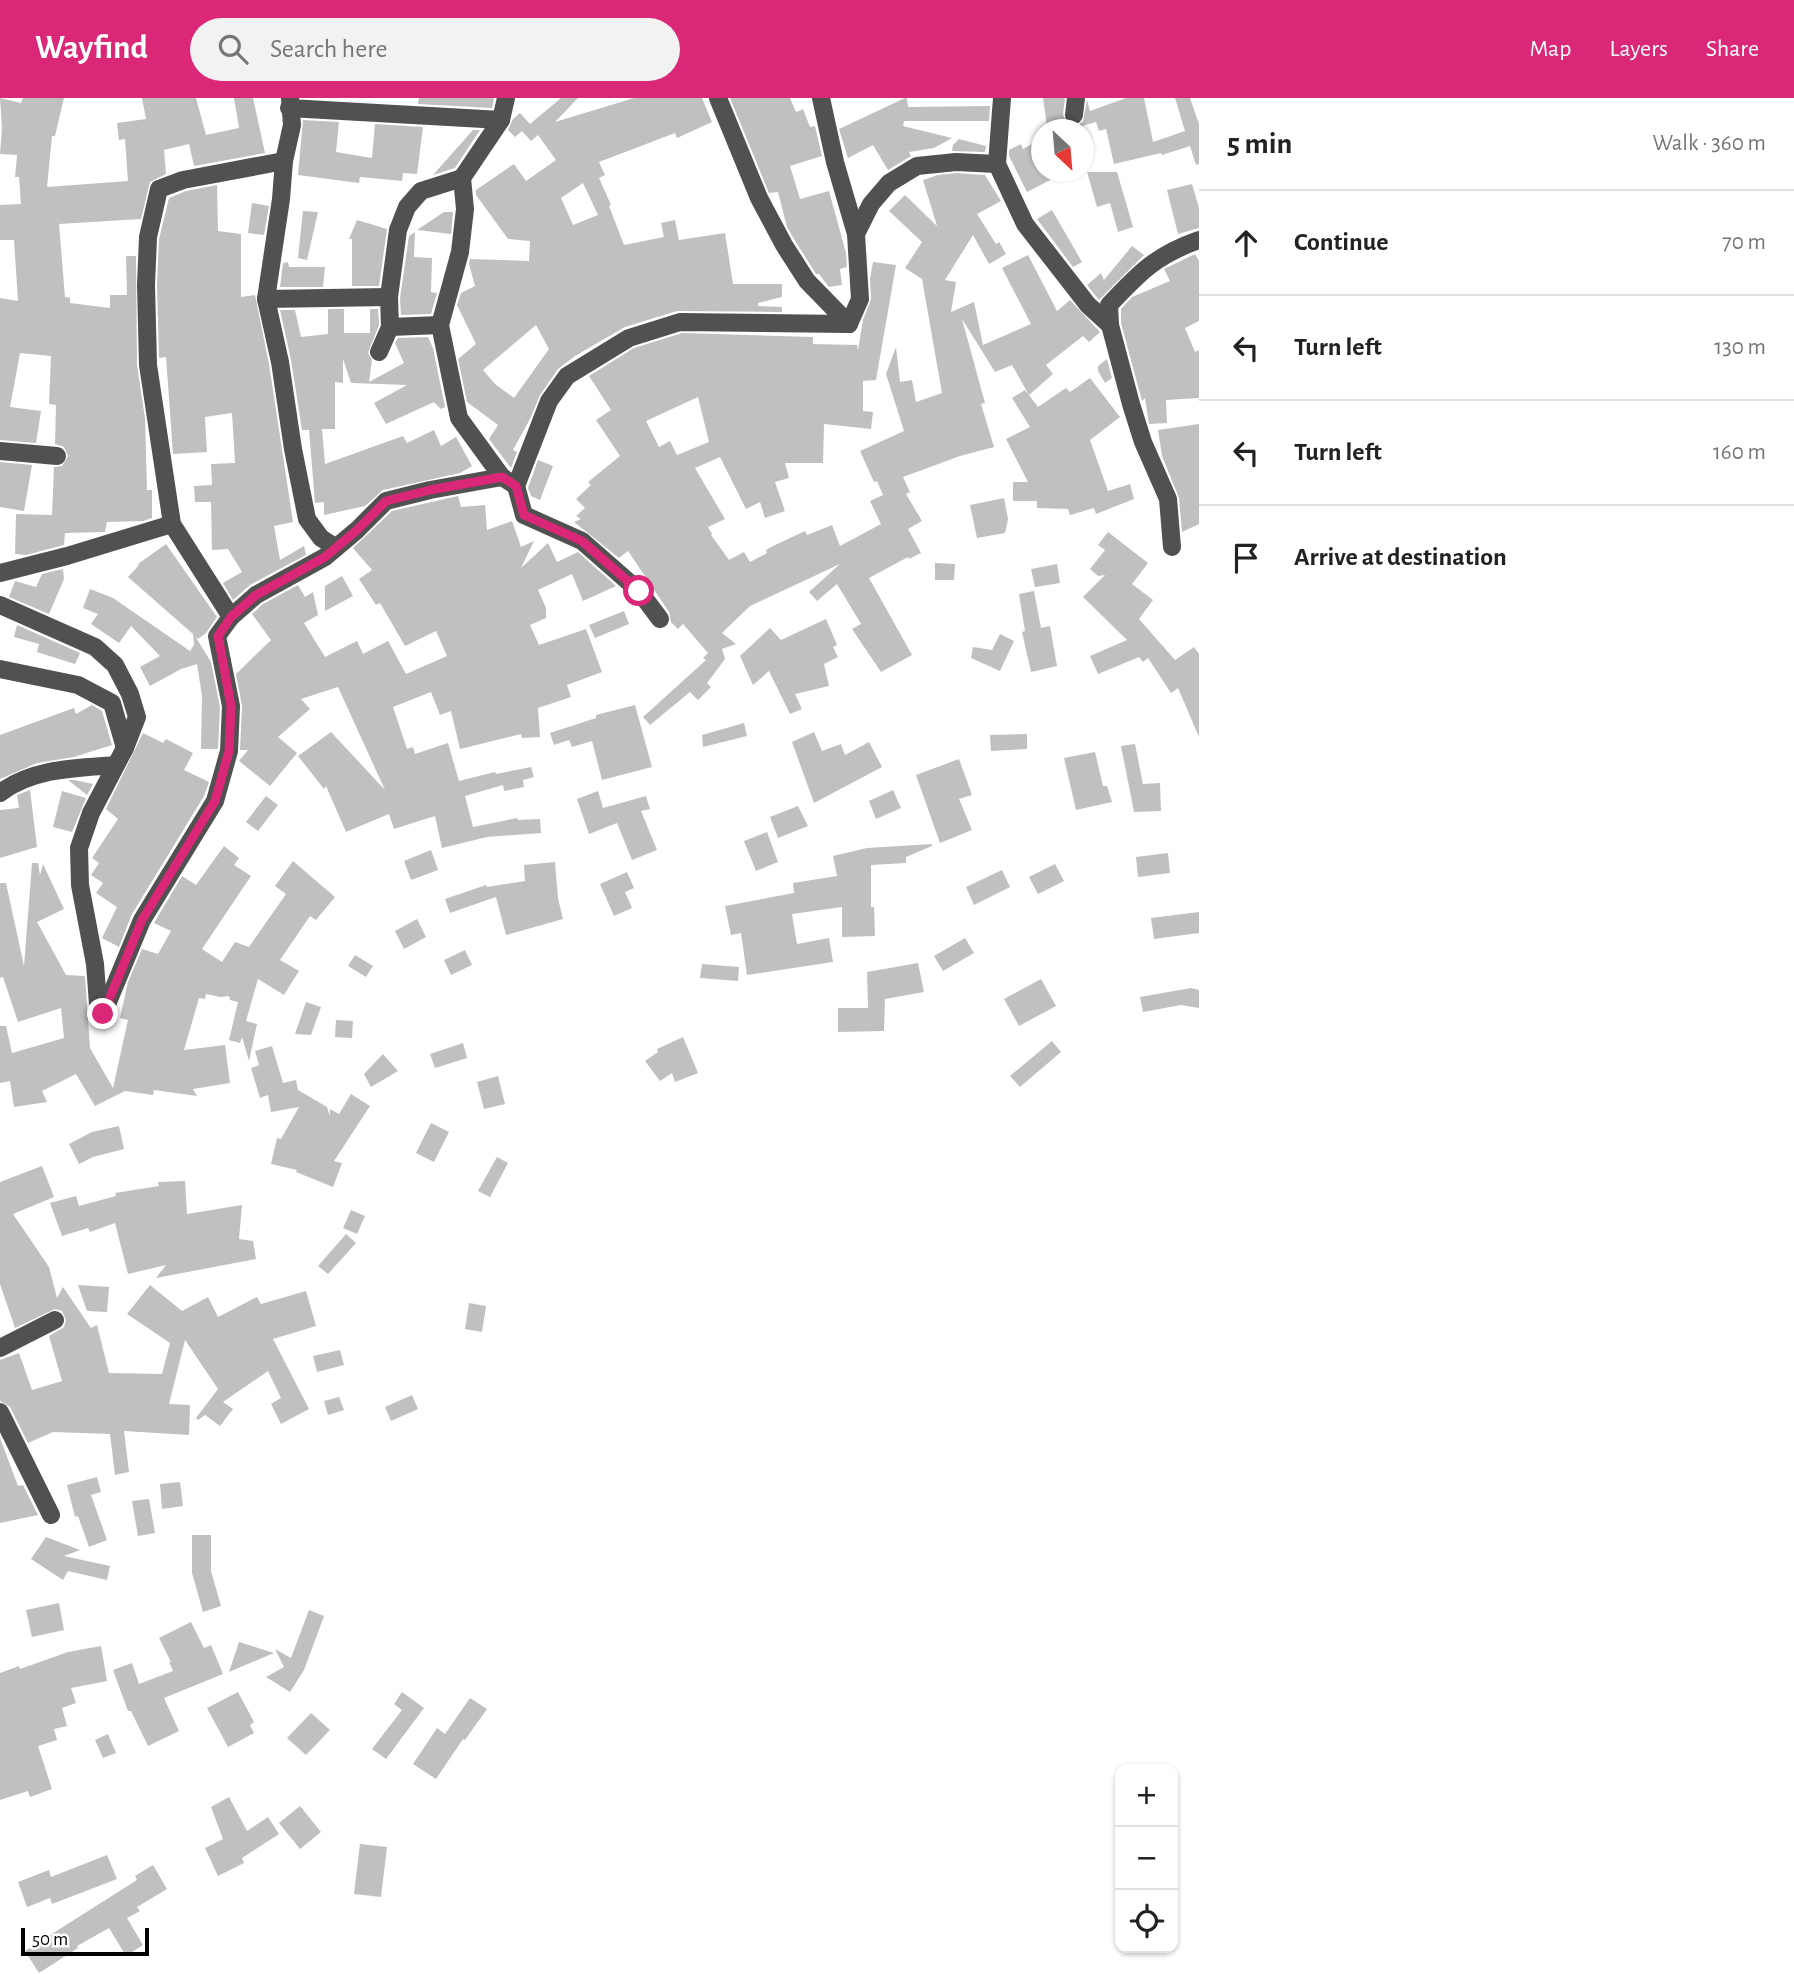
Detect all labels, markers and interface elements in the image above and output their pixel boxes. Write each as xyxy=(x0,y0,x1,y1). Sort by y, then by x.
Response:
search box xyxy=(190,18,680,81)
icon: search xyxy=(214,30,252,68)
text: Wayfind xyxy=(35,32,148,65)
text: Search here xyxy=(270,36,387,62)
text: Map xyxy=(1529,37,1571,61)
text: Layers xyxy=(1609,37,1668,61)
text: Share xyxy=(1706,37,1759,61)
north arrow xyxy=(1031,119,1094,182)
text: 5 min xyxy=(1227,129,1292,159)
text: Walk · 360 m xyxy=(1652,132,1766,155)
icon: ahead xyxy=(1227,224,1265,262)
text: Continue xyxy=(1294,229,1389,255)
text: 70 m xyxy=(1722,231,1766,254)
icon: left xyxy=(1227,329,1265,367)
text: Turn left xyxy=(1294,334,1382,360)
text: 130 m xyxy=(1714,336,1766,359)
icon: left xyxy=(1227,434,1265,472)
text: Turn left xyxy=(1294,439,1382,465)
text: 160 m xyxy=(1713,441,1766,464)
icon: arrive xyxy=(1227,539,1265,577)
text: Arrive at destination xyxy=(1294,544,1507,570)
route start xyxy=(623,575,654,606)
route end xyxy=(87,998,118,1029)
map controls xyxy=(1115,1764,1178,1953)
button: + xyxy=(1115,1764,1178,1827)
button: − xyxy=(1115,1827,1178,1890)
button: locate xyxy=(1115,1890,1178,1953)
scale bar xyxy=(21,1925,149,1957)
text: 50 m xyxy=(32,1930,68,1949)

